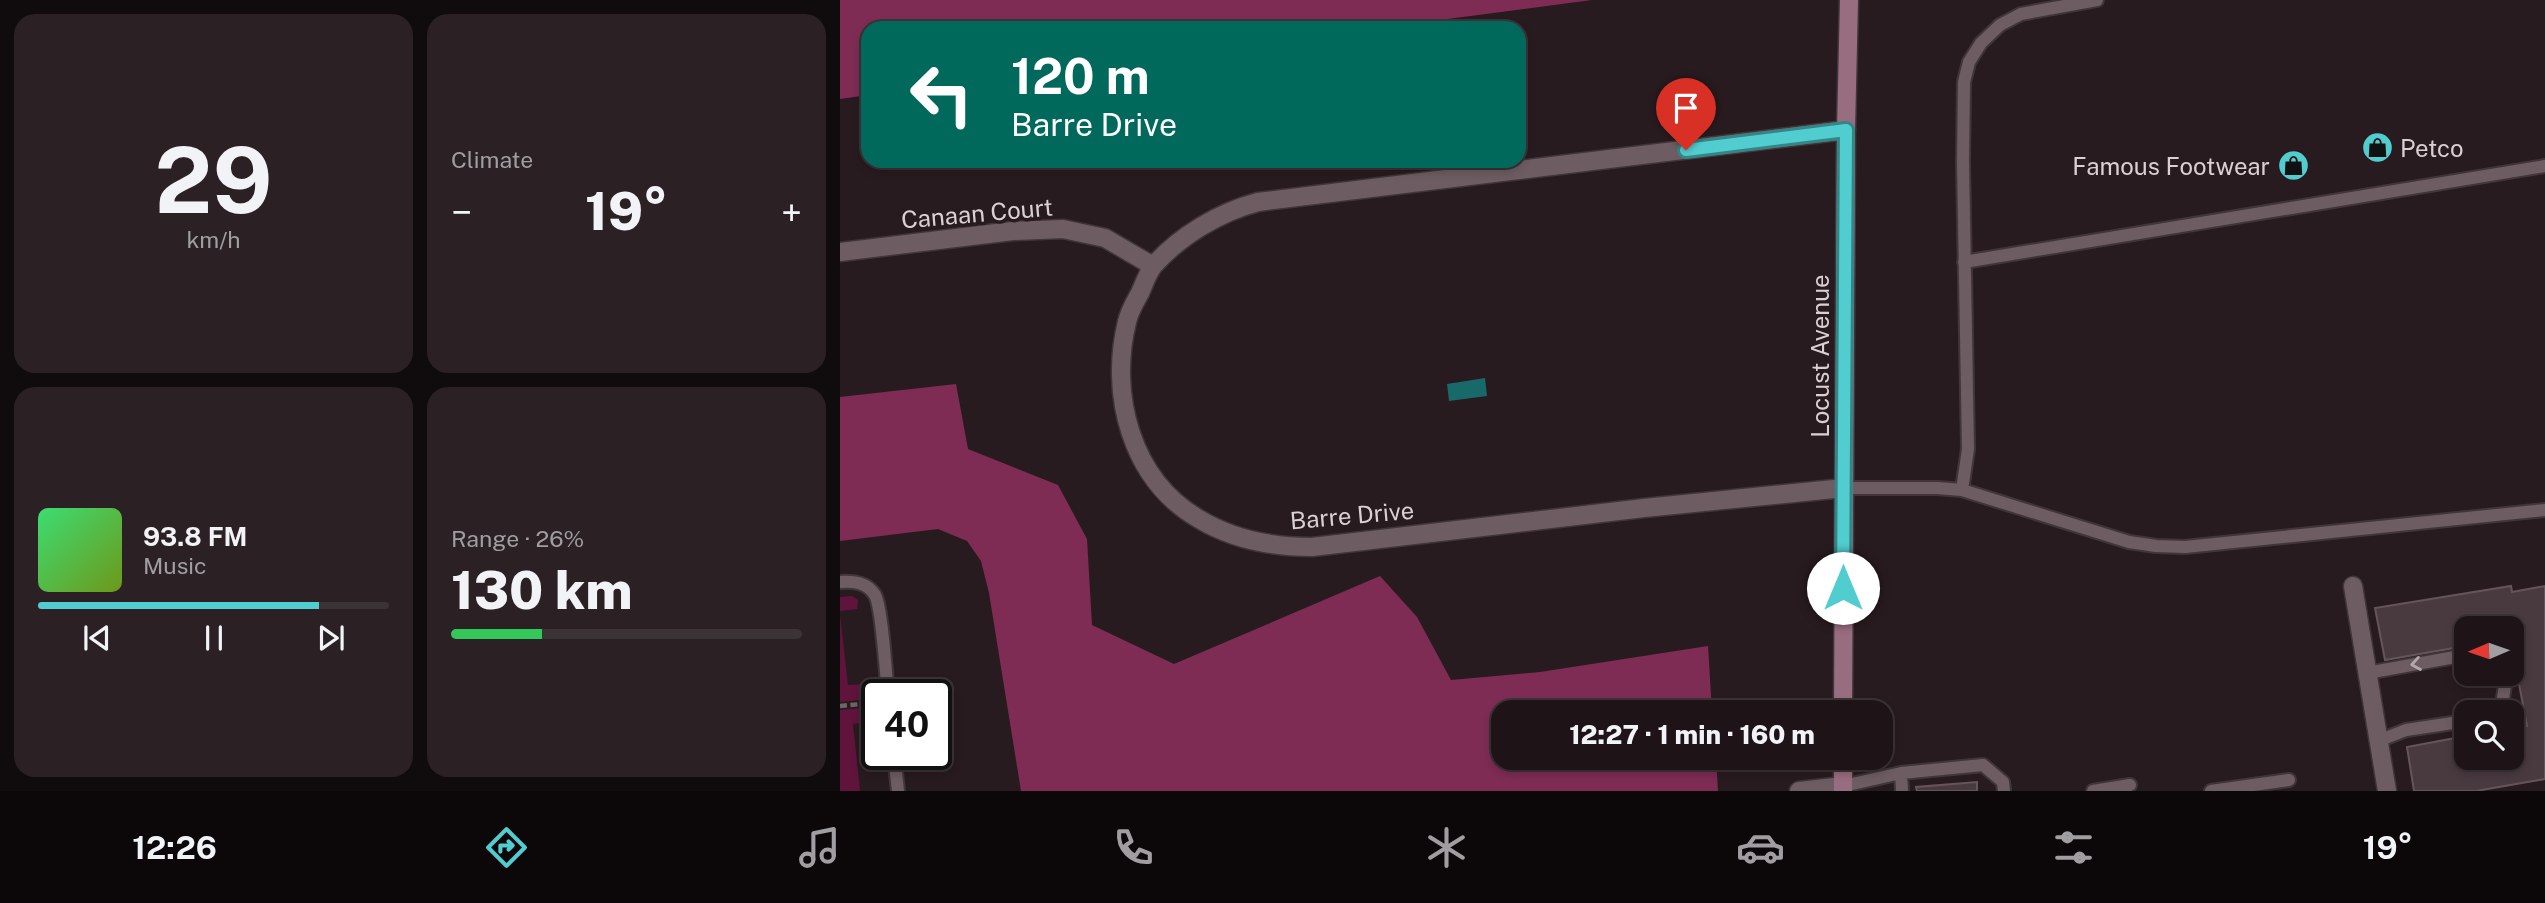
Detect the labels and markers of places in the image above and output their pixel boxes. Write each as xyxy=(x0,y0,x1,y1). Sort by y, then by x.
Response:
pin xyxy=(1656,78,1716,150)
shop icon: Petco xyxy=(2360,131,2394,165)
place label: Petco xyxy=(2400,134,2464,162)
shop icon: Famous Footwear xyxy=(2276,149,2310,183)
place label: Famous Footwear xyxy=(2072,152,2270,180)

